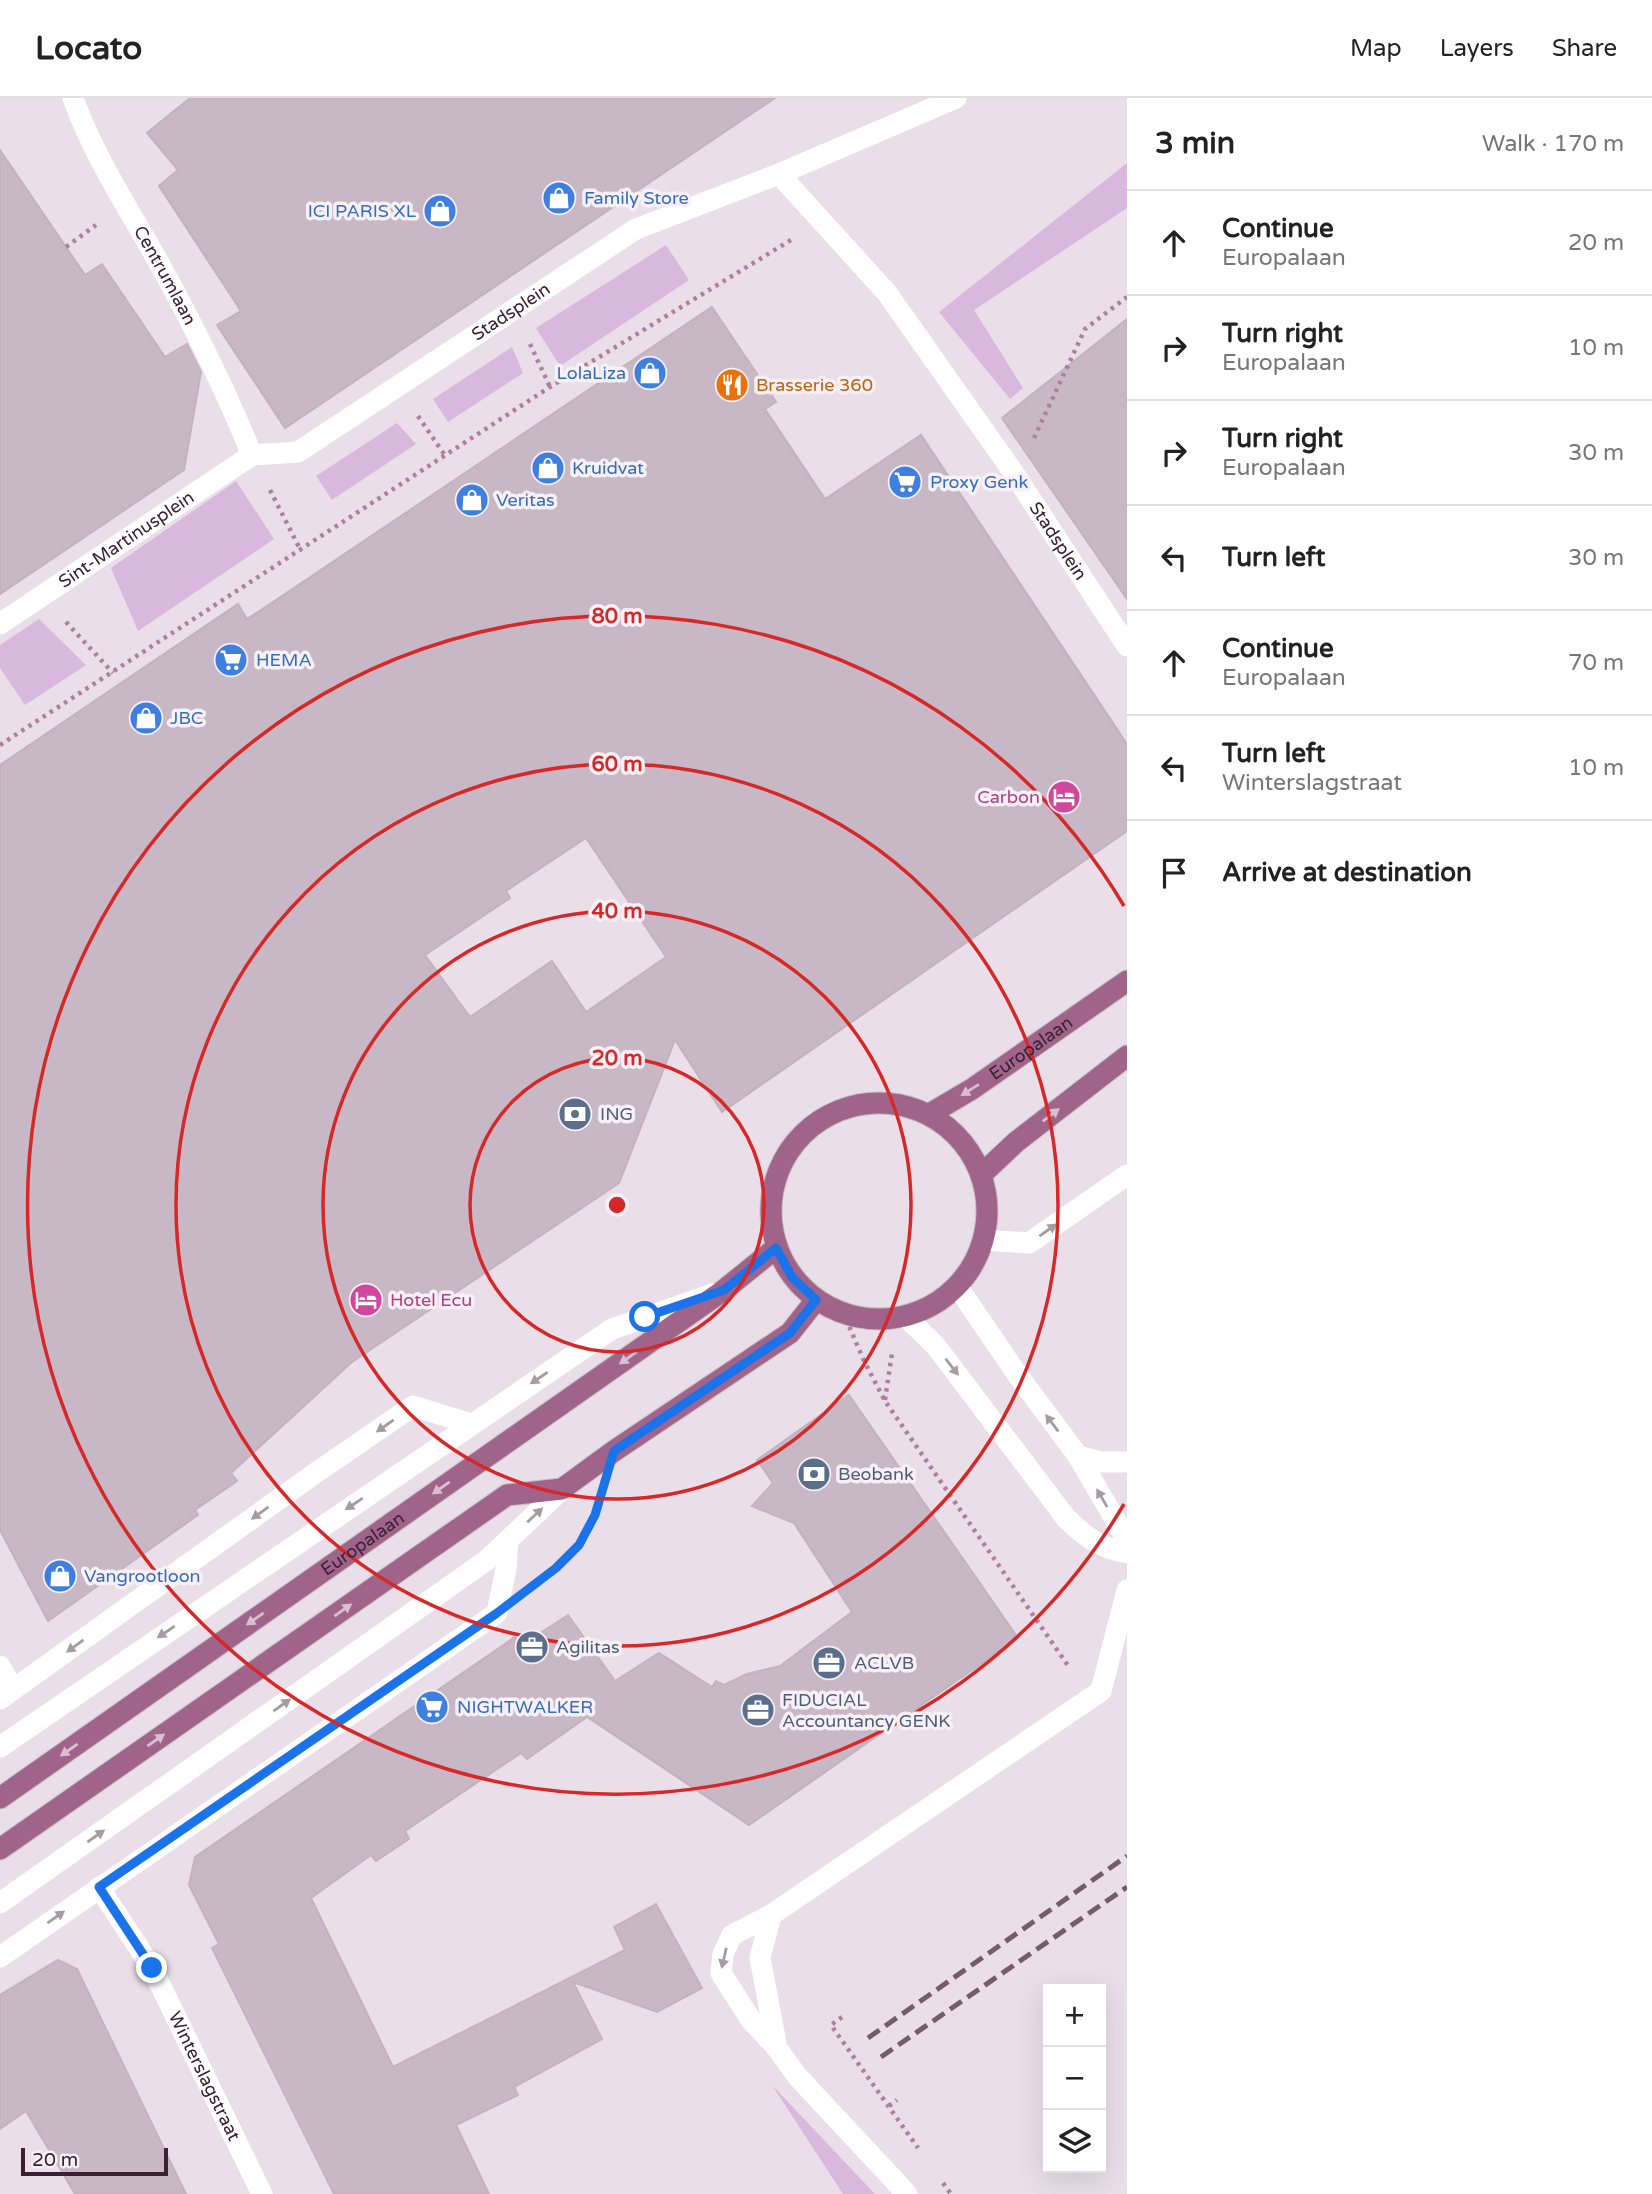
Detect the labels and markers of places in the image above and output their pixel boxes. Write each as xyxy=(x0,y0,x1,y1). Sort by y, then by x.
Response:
shop icon: Family Store xyxy=(540,179,578,217)
place label: Family Store xyxy=(584,187,689,209)
shop icon: ICI PARIS XL xyxy=(421,192,459,230)
place label: ICI PARIS XL xyxy=(308,200,417,222)
shop icon: LolaLiza xyxy=(631,354,669,392)
place label: LolaLiza xyxy=(556,362,626,384)
restaurant icon: Brasserie 360 xyxy=(713,366,751,404)
place label: Brasserie 360 xyxy=(756,374,873,396)
shop icon: Kruidvat xyxy=(529,449,567,487)
place label: Kruidvat xyxy=(572,457,644,479)
supermarket icon: Proxy Genk xyxy=(886,463,924,501)
place label: Proxy Genk xyxy=(930,471,1028,493)
shop icon: Veritas xyxy=(453,481,491,519)
place label: Veritas xyxy=(496,489,555,511)
supermarket icon: HEMA xyxy=(212,641,250,679)
place label: HEMA xyxy=(256,649,312,671)
shop icon: JBC xyxy=(127,699,165,737)
place label: JBC xyxy=(170,707,203,729)
hotel icon: Carbon xyxy=(1045,778,1083,816)
place label: Carbon xyxy=(977,786,1040,808)
bank icon: ING xyxy=(556,1095,594,1133)
place label: ING xyxy=(600,1103,633,1125)
centre of rings xyxy=(605,1193,629,1217)
hotel icon: Hotel Ecu xyxy=(347,1281,385,1319)
place label: Hotel Ecu xyxy=(390,1289,472,1311)
bank icon: Beobank xyxy=(795,1455,833,1493)
place label: Beobank xyxy=(838,1463,914,1485)
shop icon: Vangrootloon xyxy=(41,1557,79,1595)
place label: Vangrootloon xyxy=(84,1565,201,1587)
office icon: Agilitas xyxy=(513,1628,551,1666)
place label: Agilitas xyxy=(556,1636,620,1658)
office icon: ACLVB xyxy=(810,1644,848,1682)
place label: ACLVB xyxy=(854,1652,914,1674)
supermarket icon: NIGHTWALKER xyxy=(413,1688,451,1726)
place label: FIDUCIAL Accountancy GENK xyxy=(782,1689,950,1732)
office icon: FIDUCIAL Accountancy GENK xyxy=(739,1691,777,1729)
place label: NIGHTWALKER xyxy=(457,1696,593,1718)

